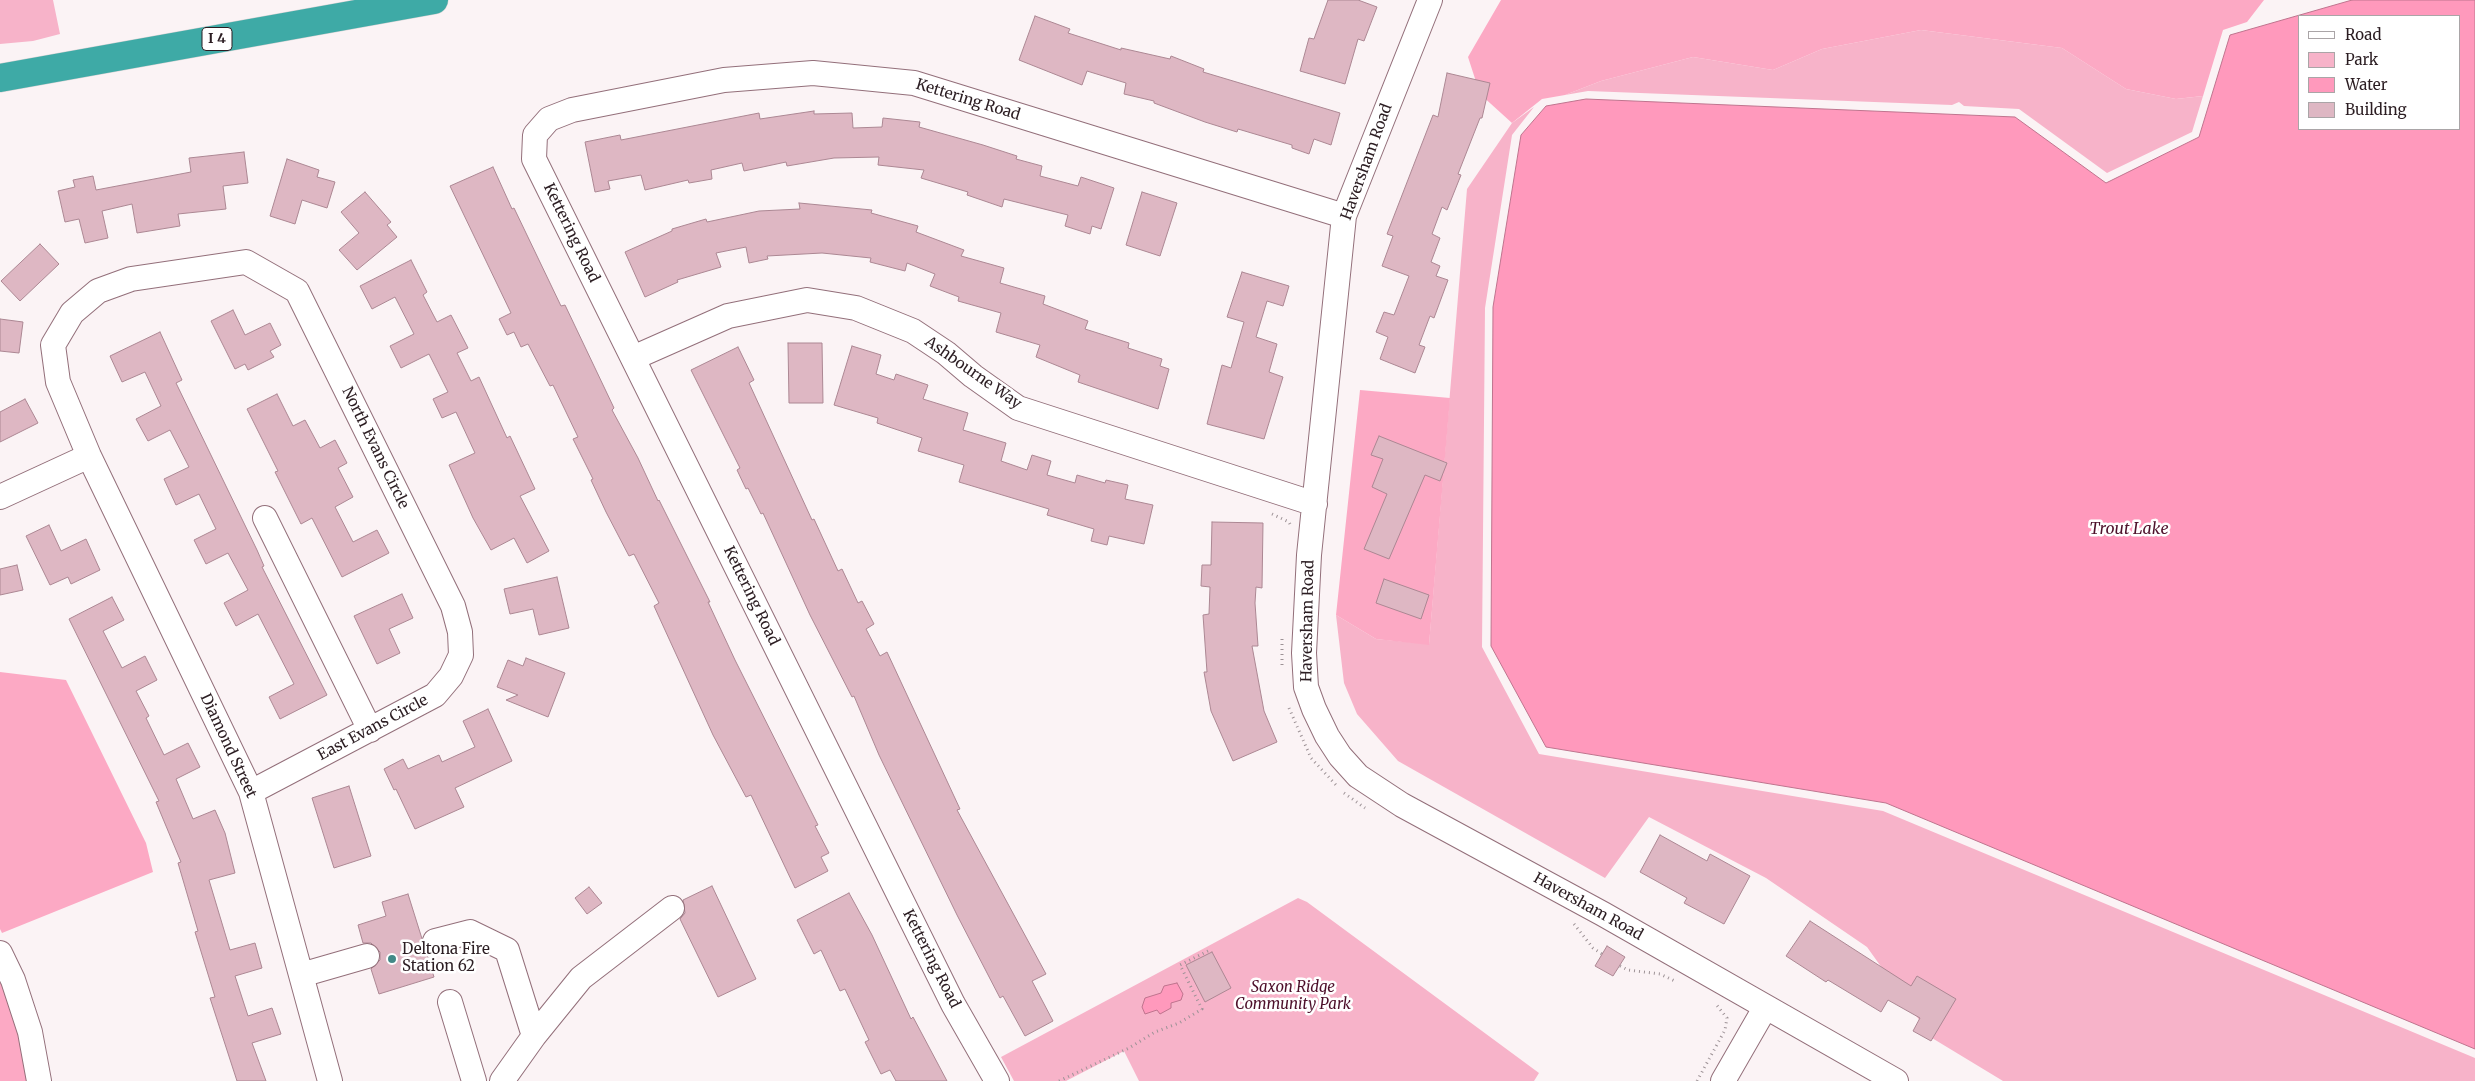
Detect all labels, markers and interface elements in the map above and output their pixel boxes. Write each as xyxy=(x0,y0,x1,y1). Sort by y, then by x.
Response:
legend xyxy=(2298,15,2460,130)
text: Road xyxy=(2345,25,2381,44)
road number: I 4 xyxy=(202,28,232,50)
text: Park xyxy=(2345,50,2378,69)
text: Water xyxy=(2345,75,2387,94)
street label: Kettering Road xyxy=(914,76,1022,124)
text: Building xyxy=(2345,100,2407,119)
street label: Haversham Road xyxy=(1338,101,1396,223)
street label: Kettering Road xyxy=(539,180,603,286)
street label: Ashbourne Way xyxy=(921,333,1025,413)
street label: North Evans Circle xyxy=(338,384,412,512)
water label: Trout Lake xyxy=(2089,519,2169,539)
street label: Kettering Road xyxy=(719,543,783,649)
street label: Haversham Road xyxy=(1298,560,1318,682)
street label: Diamond Street xyxy=(196,691,260,801)
street label: East Evans Circle xyxy=(315,691,431,765)
street label: Haversham Road xyxy=(1530,869,1646,945)
street label: Kettering Road xyxy=(898,907,964,1011)
place label: Deltona Fire Station 62 xyxy=(402,941,490,976)
marker: Deltona Fire Station 62 xyxy=(386,953,398,965)
park label: Saxon Ridge Community Park xyxy=(1235,979,1351,1014)

